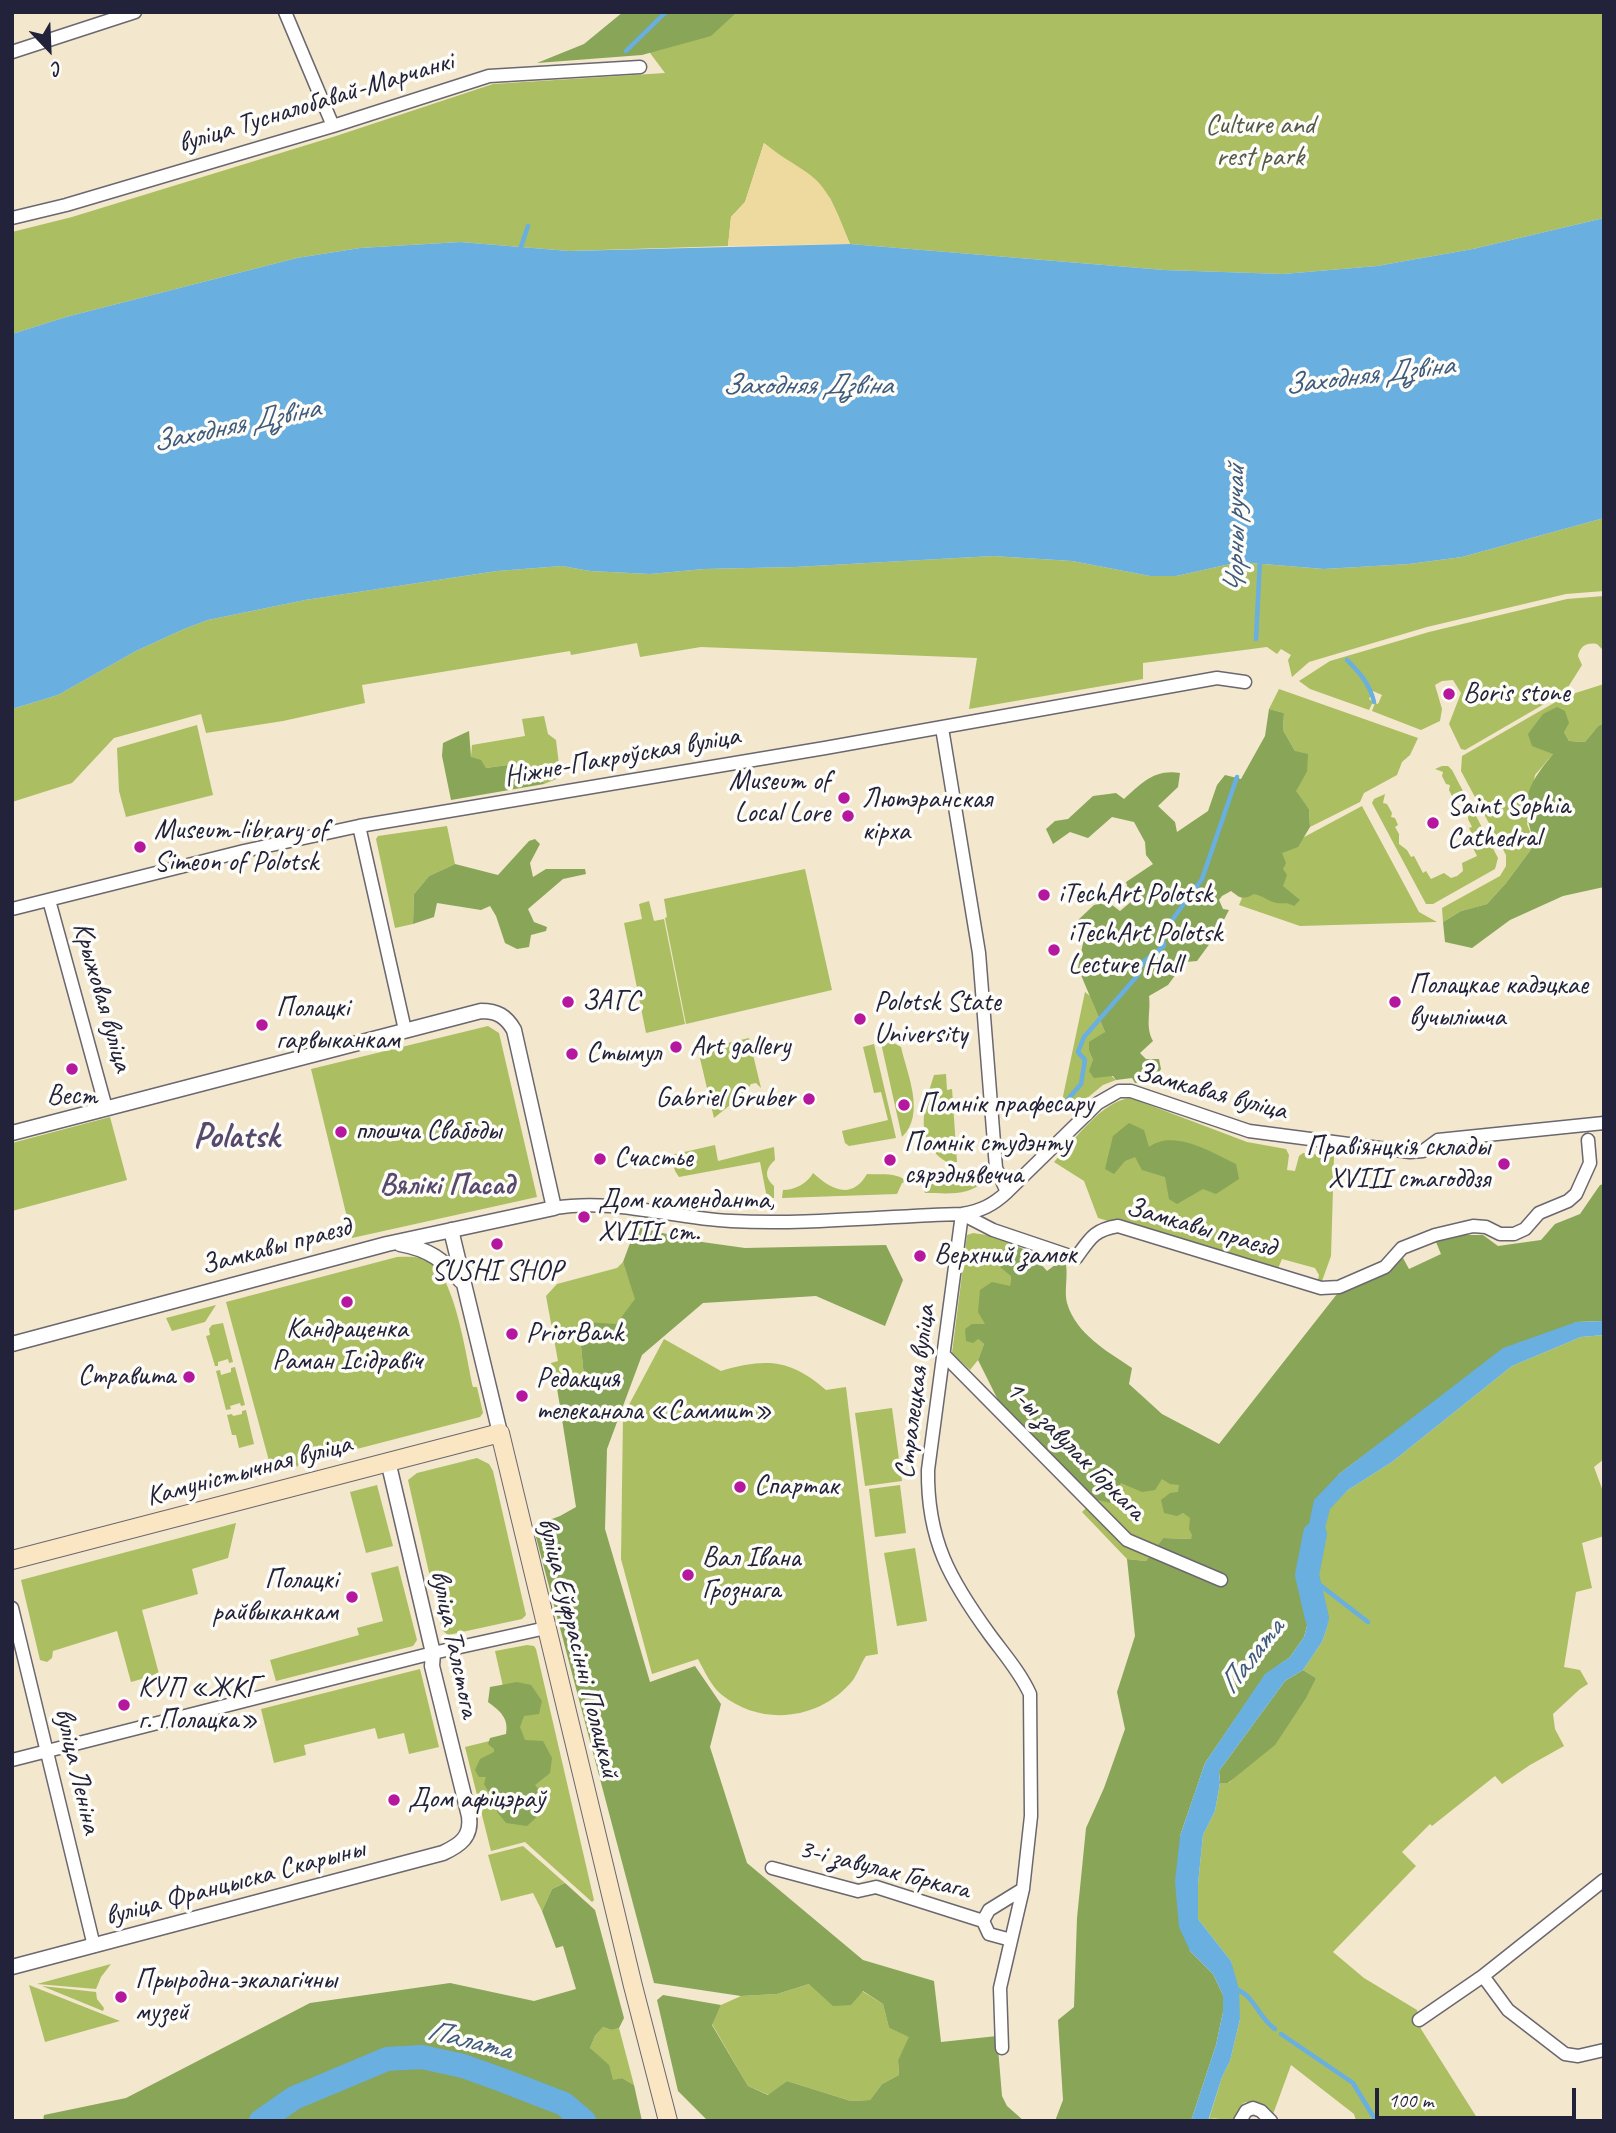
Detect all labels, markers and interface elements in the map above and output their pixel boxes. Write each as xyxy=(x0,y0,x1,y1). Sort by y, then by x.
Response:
north arrow xyxy=(14,14,84,84)
street label: вуліца Тусналобавай-Марчанкі xyxy=(174,45,458,161)
text: С xyxy=(48,55,66,81)
park label: Culture and rest park xyxy=(1205,109,1315,175)
water label: Заходняя Дзвіна xyxy=(1282,348,1456,404)
water label: Заходняя Дзвіна xyxy=(722,368,892,404)
water label: Заходняя Дзвіна xyxy=(149,391,323,461)
water label: Чорны ручай xyxy=(1218,466,1254,594)
place label: Boris stone xyxy=(1463,677,1569,711)
marker: Boris stone xyxy=(1441,686,1457,702)
street label: Ніжне-Пакроўская вуліца xyxy=(501,720,743,794)
place label: Museum of Local Lore xyxy=(729,765,830,831)
place label: Лютэранская кірха xyxy=(862,783,992,849)
marker: Museum of Local Lore xyxy=(836,790,852,806)
place label: Saint Sophia Cathedral xyxy=(1447,790,1570,856)
marker: Лютэранская кірха xyxy=(840,808,856,824)
place label: Museum-library of Simeon of Polotsk xyxy=(154,814,327,880)
marker: Saint Sophia Cathedral xyxy=(1425,815,1441,831)
marker: Museum-library of Simeon of Polotsk xyxy=(132,839,148,855)
place label: iTechArt Polotsk xyxy=(1058,878,1212,912)
marker: iTechArt Polotsk xyxy=(1036,887,1052,903)
place label: iTechArt Polotsk Lecture Hall xyxy=(1068,917,1222,983)
street label: Крыжовая вуліца xyxy=(65,918,139,1076)
marker: iTechArt Polotsk Lecture Hall xyxy=(1046,942,1062,958)
place label: Полацкае кадэцкае вучылішча xyxy=(1409,969,1588,1035)
place label: ЗАГС xyxy=(582,985,639,1019)
place label: Polotsk State University xyxy=(874,986,1001,1052)
place label: Полацкі гарвыканкам xyxy=(276,992,400,1058)
marker: ЗАГС xyxy=(560,994,576,1010)
marker: Полацкае кадэцкае вучылішча xyxy=(1387,994,1403,1010)
marker: Polotsk State University xyxy=(852,1011,868,1027)
marker: Полацкі гарвыканкам xyxy=(254,1017,270,1033)
place label: Art gallery xyxy=(690,1030,790,1064)
place label: Стымул xyxy=(586,1037,661,1071)
marker: Art gallery xyxy=(668,1039,684,1055)
marker: Стымул xyxy=(564,1046,580,1062)
street label: Замкавая вуліца xyxy=(1131,1056,1291,1128)
marker: Вест xyxy=(64,1061,80,1077)
place label: Вест xyxy=(47,1080,97,1114)
place label: Gabriel Gruber xyxy=(656,1082,795,1116)
place label: Помнік прафесару xyxy=(918,1088,1094,1122)
marker: Gabriel Gruber xyxy=(801,1091,817,1107)
marker: Помнік прафесару xyxy=(896,1097,912,1113)
place label: плошча Свабоды xyxy=(355,1115,501,1149)
district label: Polatsk xyxy=(193,1117,279,1159)
marker: плошча Свабоды xyxy=(333,1124,349,1140)
place label: Помнік студэнту сярэднявечча xyxy=(904,1127,1072,1193)
place label: Правіянцкія склады XVIII стагоддзя xyxy=(1306,1131,1490,1197)
place label: Счастье xyxy=(614,1142,693,1176)
marker: Счастье xyxy=(592,1151,608,1167)
marker: Помнік студэнту сярэднявечча xyxy=(882,1152,898,1168)
marker: Правіянцкія склады XVIII стагоддзя xyxy=(1496,1156,1512,1172)
district label: Вялікі Пасад xyxy=(379,1168,515,1204)
place label: Дом каменданта, XVIII ст. xyxy=(598,1184,775,1250)
street label: Замкавы праезд xyxy=(1122,1191,1280,1265)
marker: Дом каменданта, XVIII ст. xyxy=(576,1209,592,1225)
street label: Замкавы праезд xyxy=(197,1211,355,1283)
marker: SUSHI SHOP xyxy=(489,1236,505,1252)
place label: Верхний замок xyxy=(934,1239,1076,1273)
marker: Верхний замок xyxy=(912,1248,928,1264)
place label: SUSHI SHOP xyxy=(432,1255,562,1289)
marker: Кандраценка Раман Ісідравіч xyxy=(339,1294,355,1310)
street label: Стралецкая вуліца xyxy=(889,1303,943,1481)
place label: Кандраценка Раман Ісідравіч xyxy=(272,1313,422,1379)
place label: PriorBank xyxy=(526,1317,623,1351)
marker: PriorBank xyxy=(504,1326,520,1342)
place label: Стравита xyxy=(78,1360,175,1394)
place label: Редакция телеканала «Саммит» xyxy=(536,1363,772,1429)
marker: Стравита xyxy=(181,1369,197,1385)
street label: 1-ы завулак Горкага xyxy=(998,1374,1152,1528)
marker: Редакция телеканала «Саммит» xyxy=(514,1388,530,1404)
street label: Камуністычная вуліца xyxy=(143,1427,355,1515)
place label: Спартак xyxy=(754,1470,838,1504)
marker: Спартак xyxy=(732,1479,748,1495)
street label: вуліца Еўфрасінні Полацкай xyxy=(529,1514,627,1782)
place label: Вал Івана Грознага xyxy=(702,1542,800,1608)
place label: Полацкі райвыканкам xyxy=(212,1564,338,1630)
street label: вуліца Талстога xyxy=(422,1567,486,1721)
marker: Вал Івана Грознага xyxy=(680,1567,696,1583)
marker: Полацкі райвыканкам xyxy=(344,1589,360,1605)
water label: Палата xyxy=(1212,1612,1292,1702)
place label: КУП «ЖКГ г. Полацка» xyxy=(138,1672,259,1738)
marker: КУП «ЖКГ г. Полацка» xyxy=(116,1697,132,1713)
street label: вуліца Леніна xyxy=(46,1705,108,1837)
place label: Дом афіцэраў xyxy=(408,1783,545,1817)
marker: Дом афіцэраў xyxy=(386,1792,402,1808)
street label: вуліца Францыска Скарыны xyxy=(102,1832,368,1934)
street label: 3-і завулак Горкага xyxy=(795,1833,973,1907)
place label: Прыродна-экалагічны музей xyxy=(135,1964,337,2030)
marker: Прыродна-экалагічны музей xyxy=(113,1989,129,2005)
water label: Палата xyxy=(423,2013,515,2069)
scale bar xyxy=(1378,2074,1579,2118)
text: 100 m xyxy=(1388,2087,1433,2113)

